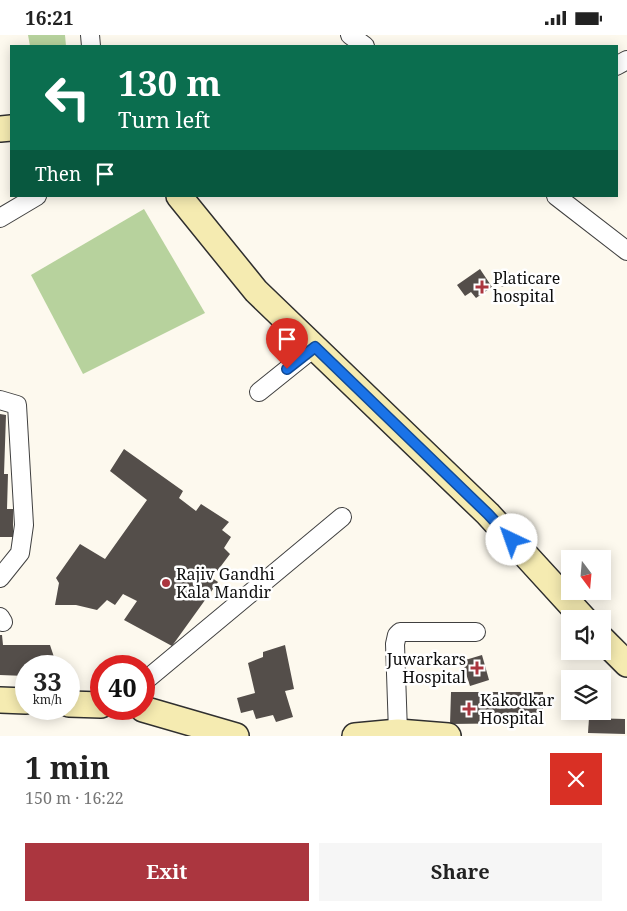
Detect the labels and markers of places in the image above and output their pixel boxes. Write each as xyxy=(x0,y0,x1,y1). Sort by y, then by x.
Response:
place label: Platicare hospital xyxy=(493,267,560,307)
marker: Platicare hospital xyxy=(475,280,489,294)
pin xyxy=(266,318,308,369)
place label: Rajiv Gandhi Kala Mandir xyxy=(176,563,275,603)
marker: Rajiv Gandhi Kala Mandir xyxy=(160,577,172,589)
place label: Juwarkars Hospital xyxy=(386,648,466,688)
marker: Juwarkars Hospital xyxy=(470,661,484,675)
place label: Kakodkar Hospital xyxy=(480,689,555,729)
marker: Kakodkar Hospital xyxy=(462,702,476,716)

